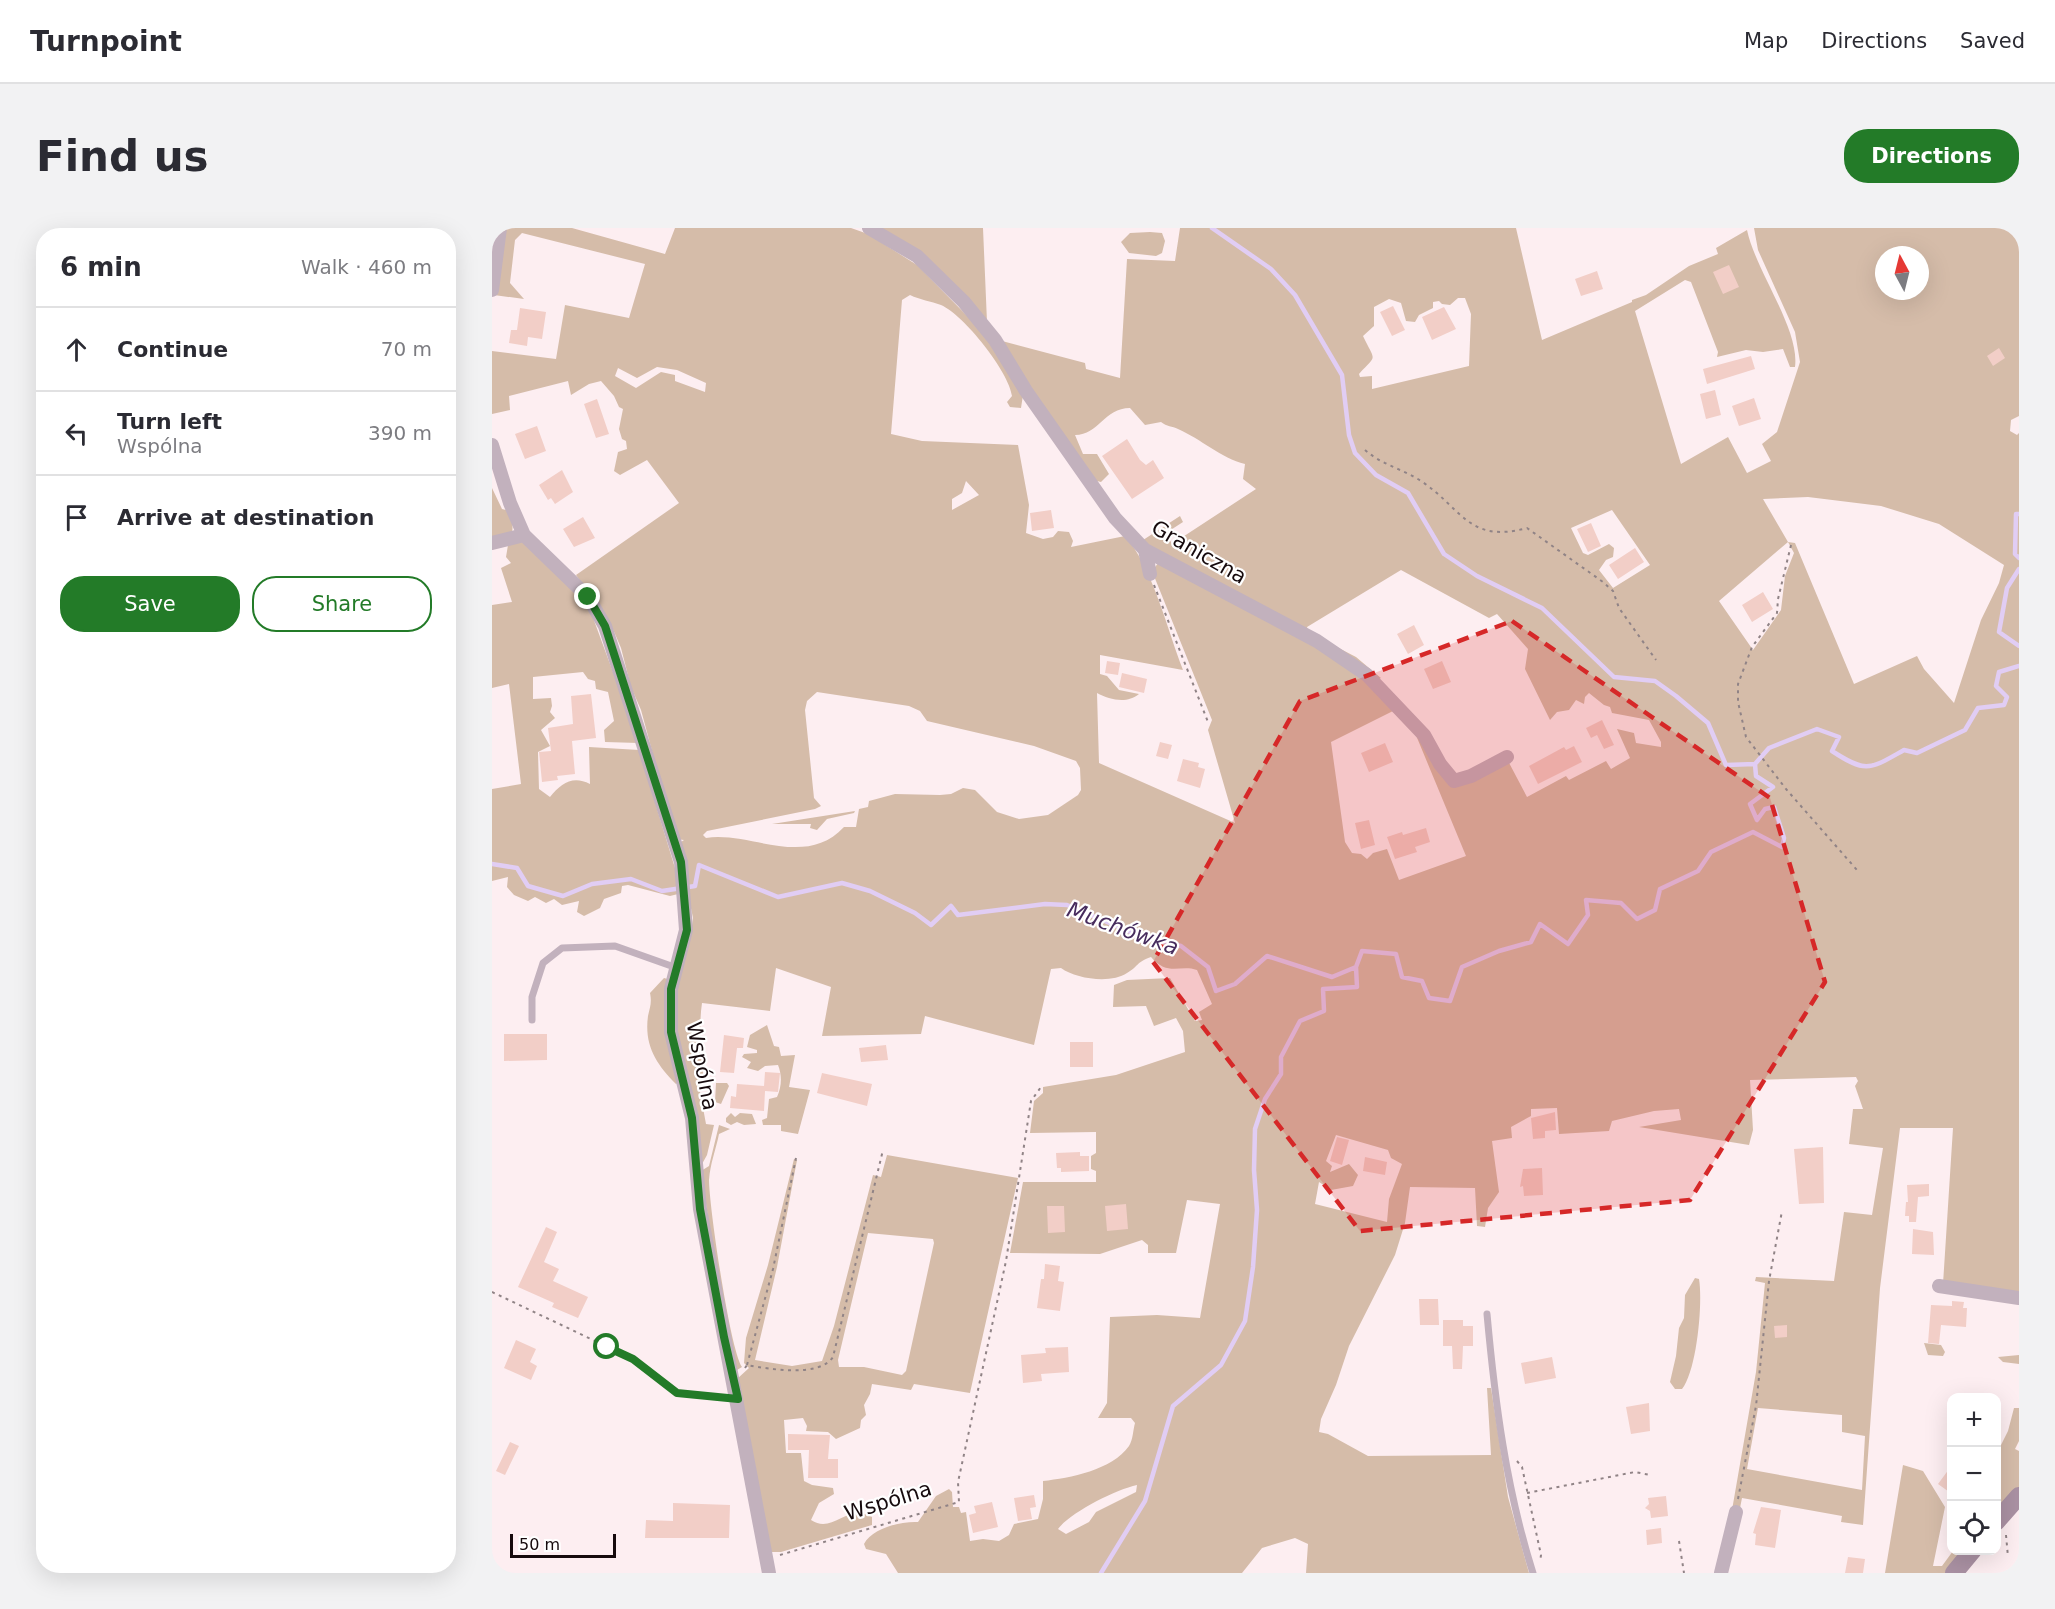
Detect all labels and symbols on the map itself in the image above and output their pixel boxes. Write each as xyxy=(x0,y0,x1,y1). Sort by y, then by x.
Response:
north arrow xyxy=(1875,246,1929,300)
street label: Graniczna xyxy=(1147,515,1251,589)
route end xyxy=(574,583,600,609)
water label: Muchówka xyxy=(1064,897,1182,960)
street label: Wspólna xyxy=(682,1020,722,1112)
route start xyxy=(593,1333,619,1359)
street label: Wspólna xyxy=(842,1476,934,1526)
scale bar xyxy=(510,1531,616,1558)

